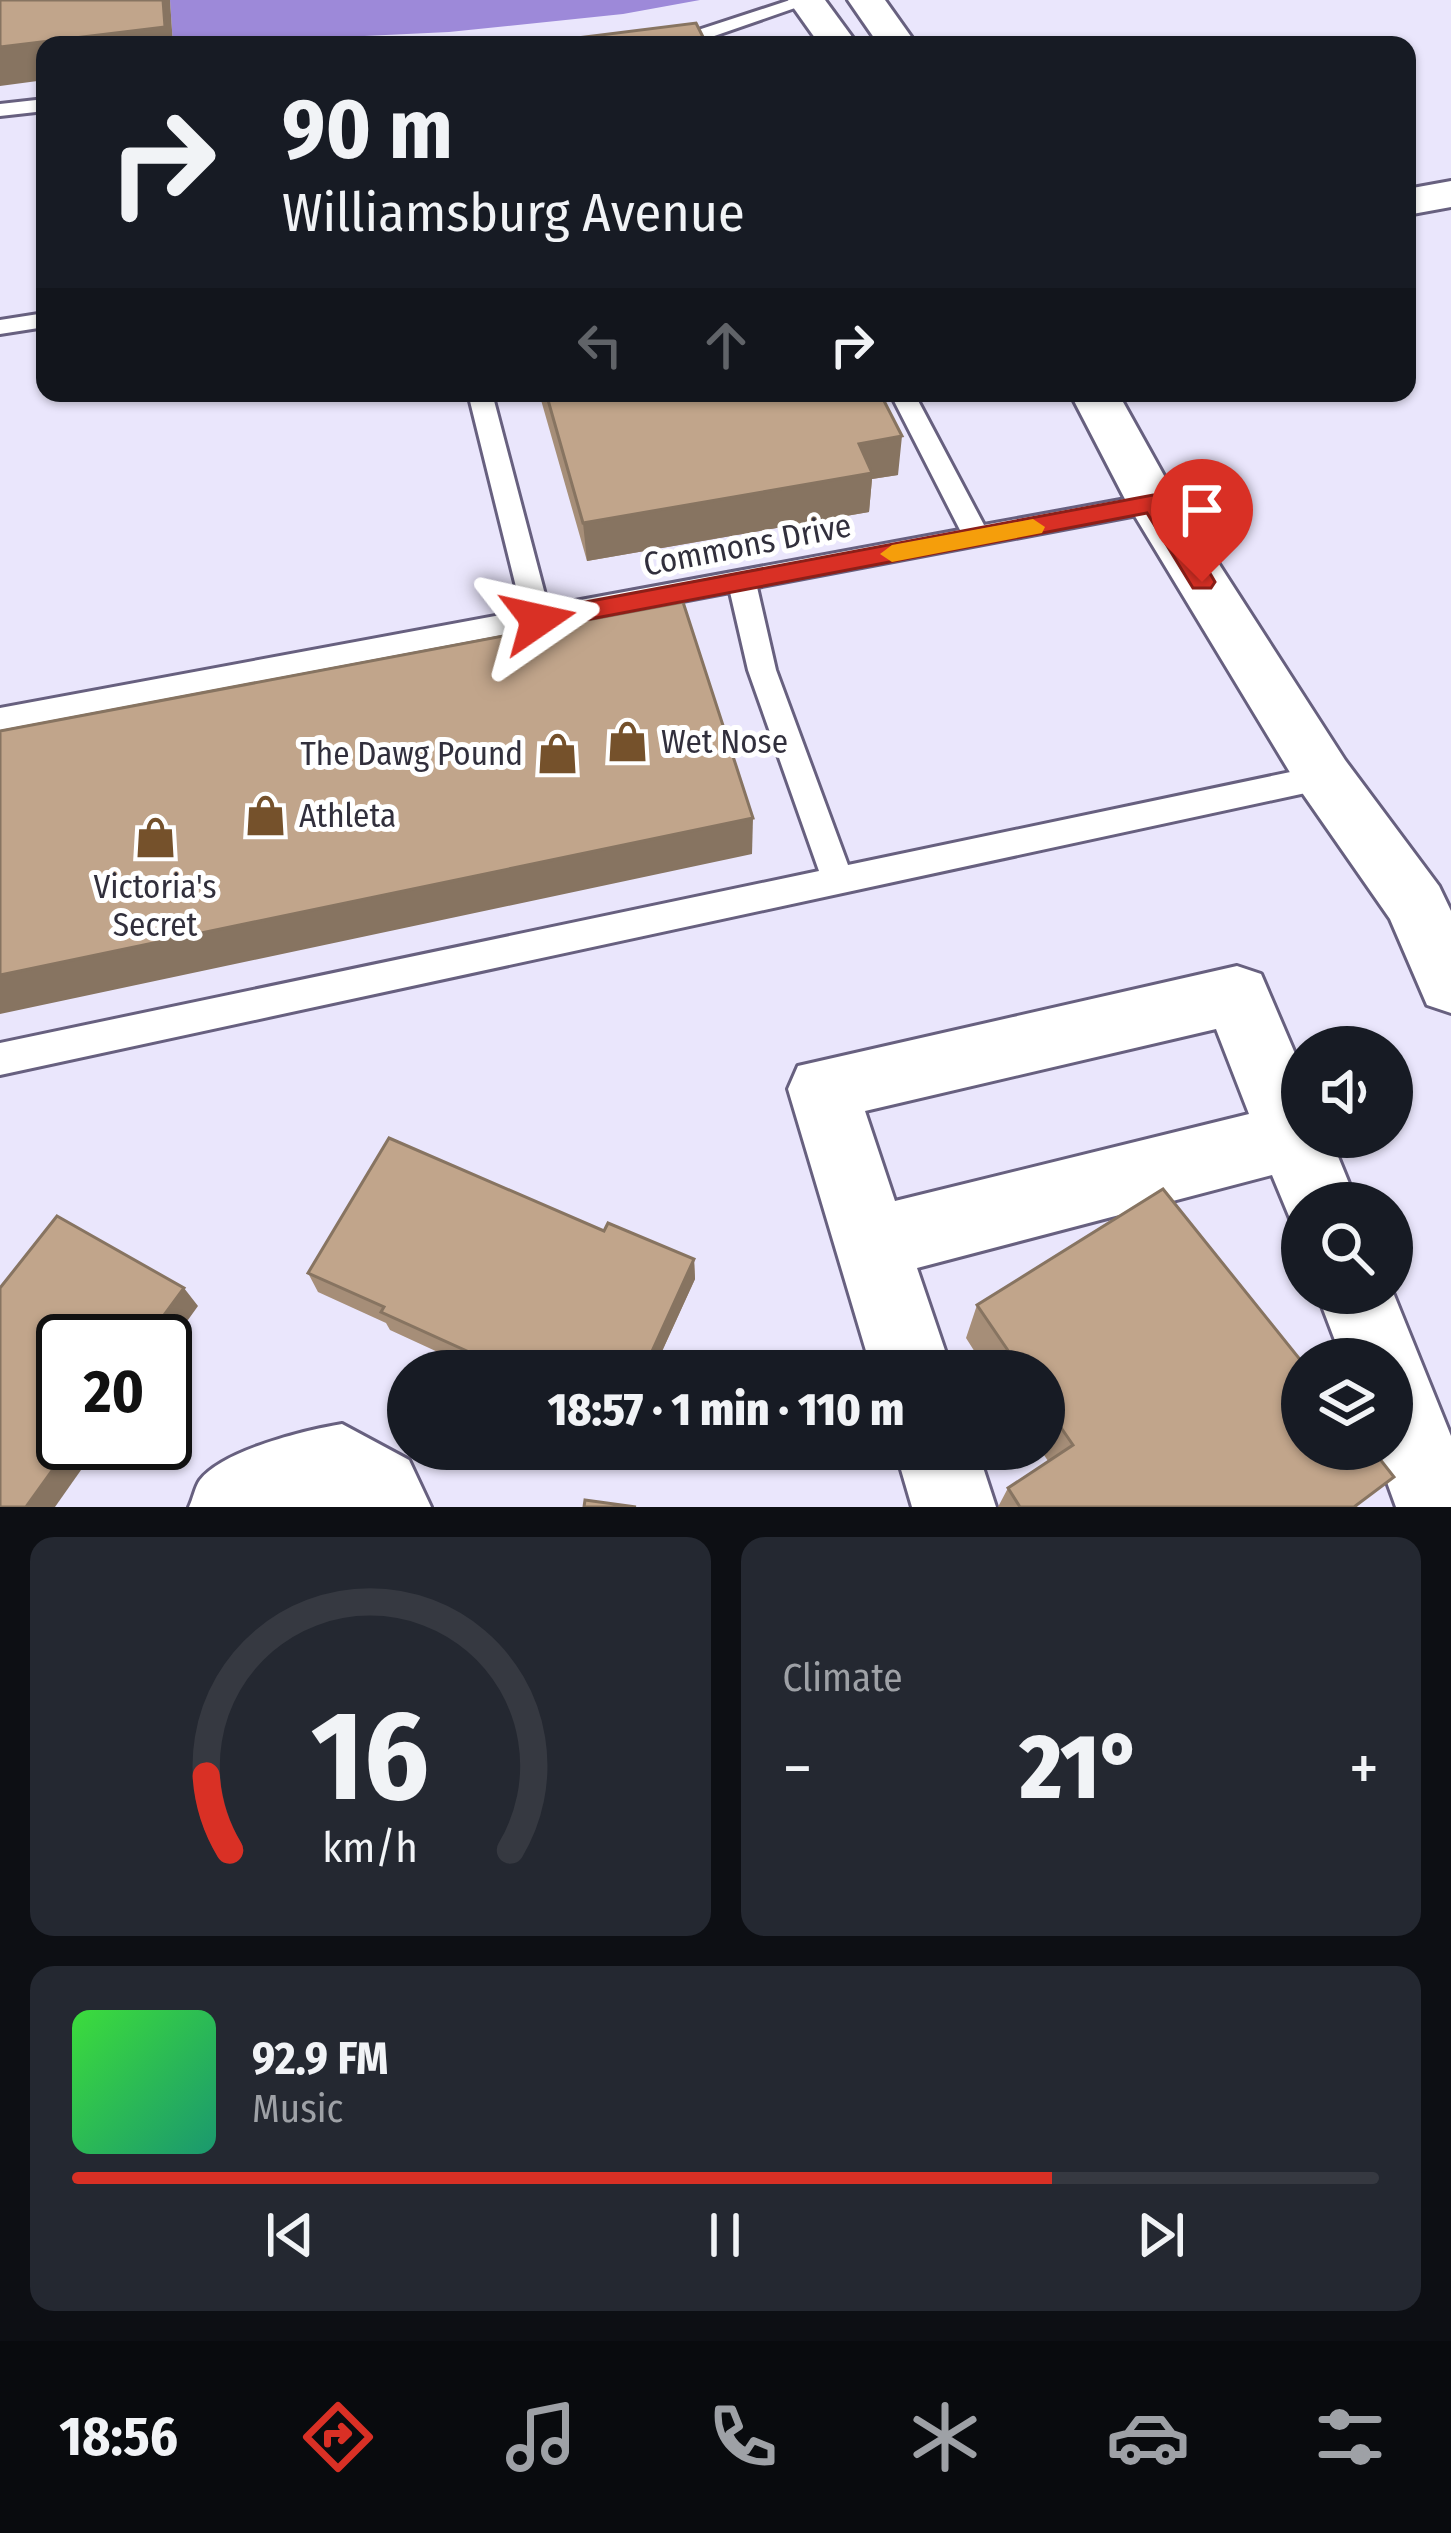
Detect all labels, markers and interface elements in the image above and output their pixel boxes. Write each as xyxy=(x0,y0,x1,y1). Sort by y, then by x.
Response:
text: 90 m xyxy=(282,79,453,180)
icon: right xyxy=(84,84,240,240)
text: Williamsburg Avenue xyxy=(282,181,745,245)
icon: left xyxy=(567,312,633,378)
icon: ahead xyxy=(693,312,759,378)
icon: right xyxy=(819,312,885,378)
pin xyxy=(1151,459,1253,582)
icon: arrive xyxy=(1169,477,1235,543)
street label: Commons Drive xyxy=(640,505,854,585)
position arrow xyxy=(475,557,601,683)
shop icon: Wet Nose xyxy=(604,718,650,764)
place label: Wet Nose xyxy=(661,722,788,762)
shop icon: The Dawg Pound xyxy=(534,730,580,776)
place label: The Dawg Pound xyxy=(301,734,523,774)
shop icon: Athleta xyxy=(242,792,288,838)
place label: Athleta xyxy=(299,796,396,836)
shop icon: Victoria's Secret xyxy=(132,815,178,861)
place label: Victoria's Secret xyxy=(94,867,217,945)
map controls xyxy=(1281,1026,1413,1470)
button: sound xyxy=(1281,1026,1413,1158)
button: search xyxy=(1281,1182,1413,1314)
speed limit sign: 20 xyxy=(36,1314,192,1470)
button: layers xyxy=(1281,1338,1413,1470)
text: 18:57 · 1 min · 110 m xyxy=(548,1383,904,1437)
text: Climate xyxy=(783,1655,903,1701)
text: 16 xyxy=(311,1682,429,1832)
text: 21° xyxy=(1020,1714,1142,1822)
text: − xyxy=(783,1729,812,1808)
text: + xyxy=(1349,1729,1379,1808)
text: km/h xyxy=(322,1821,418,1872)
text: 92.9 FM xyxy=(252,2032,389,2086)
text: Music xyxy=(252,2086,343,2132)
icon: previous xyxy=(257,2202,323,2268)
icon: pause xyxy=(692,2202,758,2268)
icon: next xyxy=(1128,2202,1194,2268)
icon: directions xyxy=(296,2395,380,2479)
icon: music xyxy=(499,2395,583,2479)
icon: phone xyxy=(701,2395,785,2479)
icon: climate xyxy=(903,2395,987,2479)
icon: car xyxy=(1106,2395,1190,2479)
icon: filters xyxy=(1308,2395,1392,2479)
text: 18:56 xyxy=(59,2405,178,2469)

